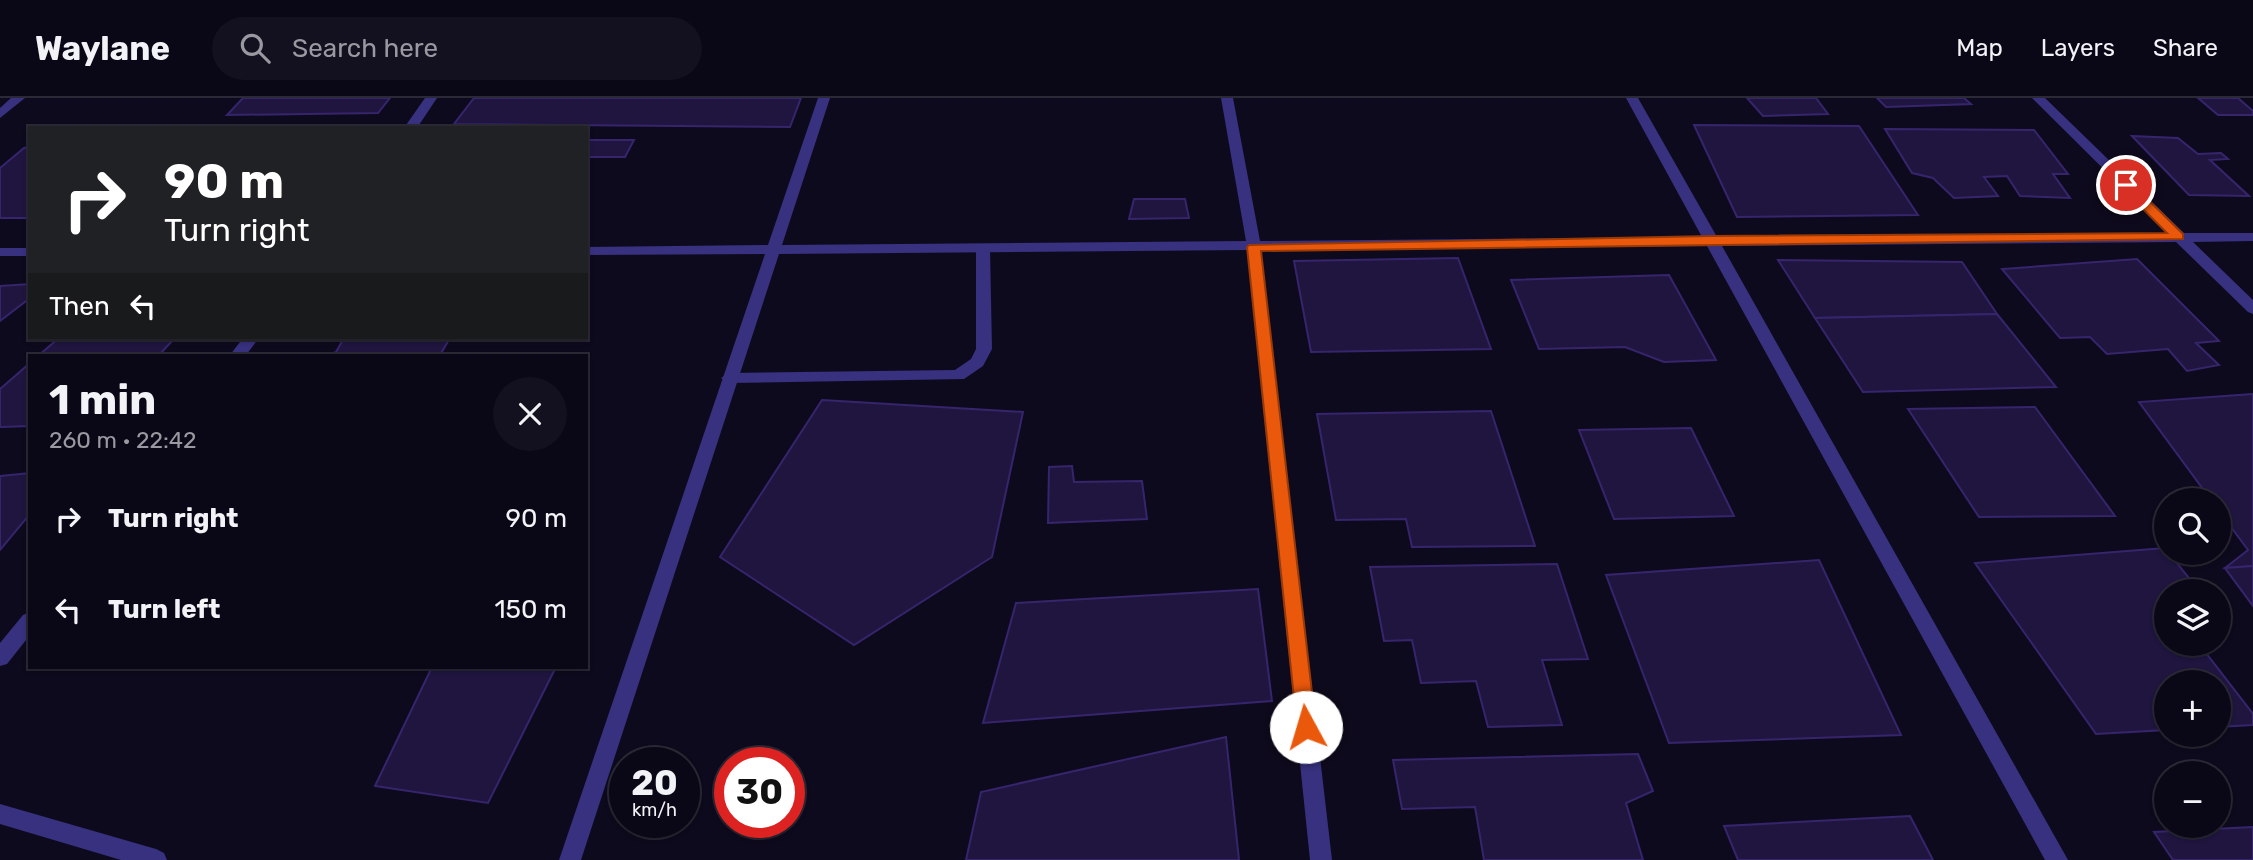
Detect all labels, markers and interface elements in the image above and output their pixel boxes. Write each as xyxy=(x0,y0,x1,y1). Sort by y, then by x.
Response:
search box xyxy=(212,17,702,80)
text: Waylane xyxy=(35,29,170,68)
icon: search xyxy=(236,29,274,67)
text: Search here xyxy=(292,33,438,64)
text: Map xyxy=(1956,34,2003,62)
text: Layers xyxy=(2041,34,2115,62)
text: Share xyxy=(2153,34,2218,62)
text: 90 m xyxy=(164,152,284,210)
icon: right xyxy=(49,154,140,245)
pin xyxy=(2096,155,2156,215)
icon: arrive xyxy=(2107,166,2145,204)
text: Turn right xyxy=(164,211,309,249)
icon: left xyxy=(124,287,162,325)
text: Then xyxy=(49,291,110,322)
text: 1 min xyxy=(49,375,156,425)
button: close xyxy=(493,377,567,451)
text: 260 m · 22:42 xyxy=(49,426,197,454)
map controls xyxy=(2154,488,2231,838)
button: search xyxy=(2154,488,2231,565)
icon: right xyxy=(49,500,87,538)
text: Turn right xyxy=(108,503,238,534)
text: 90 m xyxy=(506,503,567,534)
button: layers xyxy=(2154,579,2231,656)
icon: left xyxy=(49,591,87,629)
text: Turn left xyxy=(108,594,220,625)
text: 150 m xyxy=(494,594,567,625)
button: + xyxy=(2154,670,2231,747)
position arrow xyxy=(1269,690,1343,764)
speed limit sign: 30 xyxy=(714,747,805,838)
button: − xyxy=(2154,761,2231,838)
text: 20 xyxy=(631,762,678,804)
text: km/h xyxy=(632,799,677,821)

